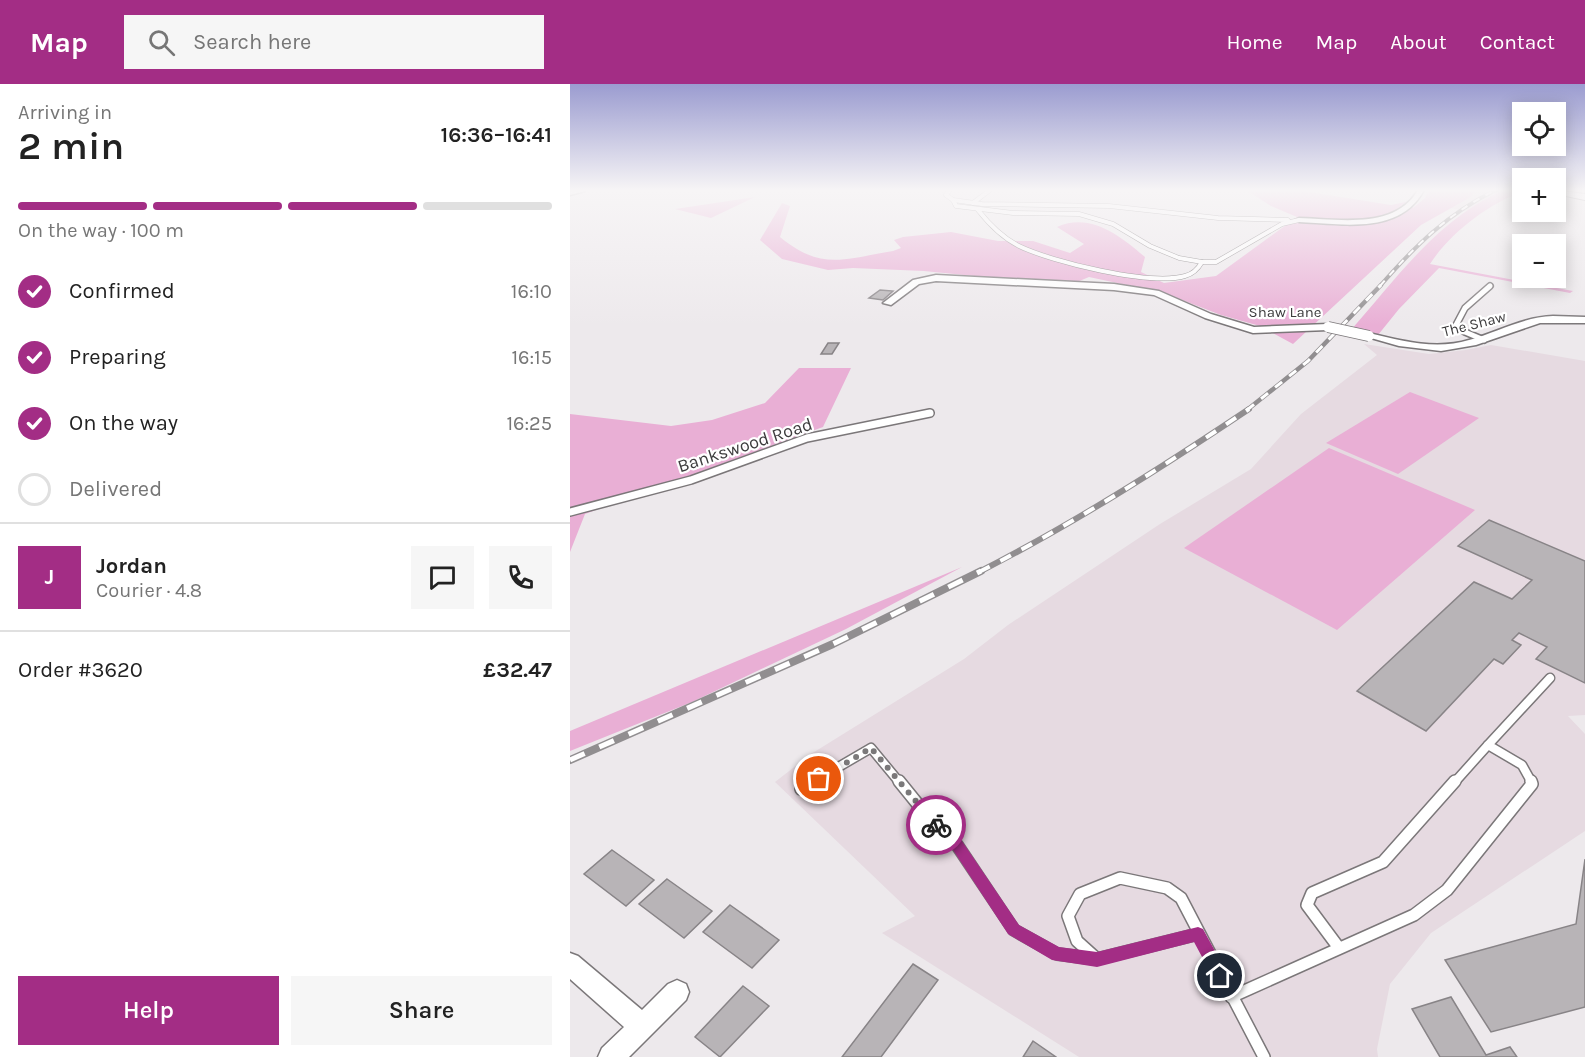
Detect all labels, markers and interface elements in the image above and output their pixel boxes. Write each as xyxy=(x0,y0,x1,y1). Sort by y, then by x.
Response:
search box xyxy=(124,15,544,69)
text: Map xyxy=(30,26,88,59)
icon: search xyxy=(145,26,178,59)
text: Search here xyxy=(193,29,311,55)
text: Home xyxy=(1227,30,1283,54)
text: Map xyxy=(1316,30,1357,54)
text: About xyxy=(1390,30,1447,54)
text: Contact xyxy=(1480,30,1555,54)
text: Arriving in xyxy=(18,101,112,124)
map controls xyxy=(1512,102,1566,288)
button: locate xyxy=(1512,102,1566,156)
text: 16:36–16:41 xyxy=(441,122,552,148)
text: 2 min xyxy=(18,123,124,169)
button: + xyxy=(1512,168,1566,222)
text: On the way · 100 m xyxy=(18,219,184,242)
button: − xyxy=(1512,234,1566,288)
icon: check xyxy=(18,275,51,308)
text: Confirmed xyxy=(69,278,175,304)
text: 16:10 xyxy=(511,280,552,303)
street label: Shaw Lane xyxy=(1249,303,1321,321)
street label: The Shaw xyxy=(1440,307,1508,341)
icon: check xyxy=(18,341,51,374)
text: Preparing xyxy=(69,344,166,370)
text: 16:15 xyxy=(511,346,552,369)
icon: check xyxy=(18,407,51,440)
text: On the way xyxy=(69,410,178,436)
text: 16:25 xyxy=(506,412,552,435)
street label: Bankswood Road xyxy=(675,413,815,477)
text: Delivered xyxy=(69,476,162,502)
button: chat xyxy=(411,546,474,609)
button: phone xyxy=(489,546,552,609)
text: Jordan xyxy=(96,553,167,579)
text: J xyxy=(45,564,54,590)
text: Courier · 4.8 xyxy=(96,579,202,602)
text: Order #3620 xyxy=(18,657,143,683)
text: £32.47 xyxy=(483,657,552,683)
pin xyxy=(793,753,844,804)
icon: bag xyxy=(802,762,835,795)
courier xyxy=(906,795,966,855)
icon: bike xyxy=(920,809,953,842)
pin xyxy=(1194,950,1245,1001)
icon: home xyxy=(1203,959,1236,992)
button: Help xyxy=(18,976,279,1045)
button: Share xyxy=(291,976,552,1045)

